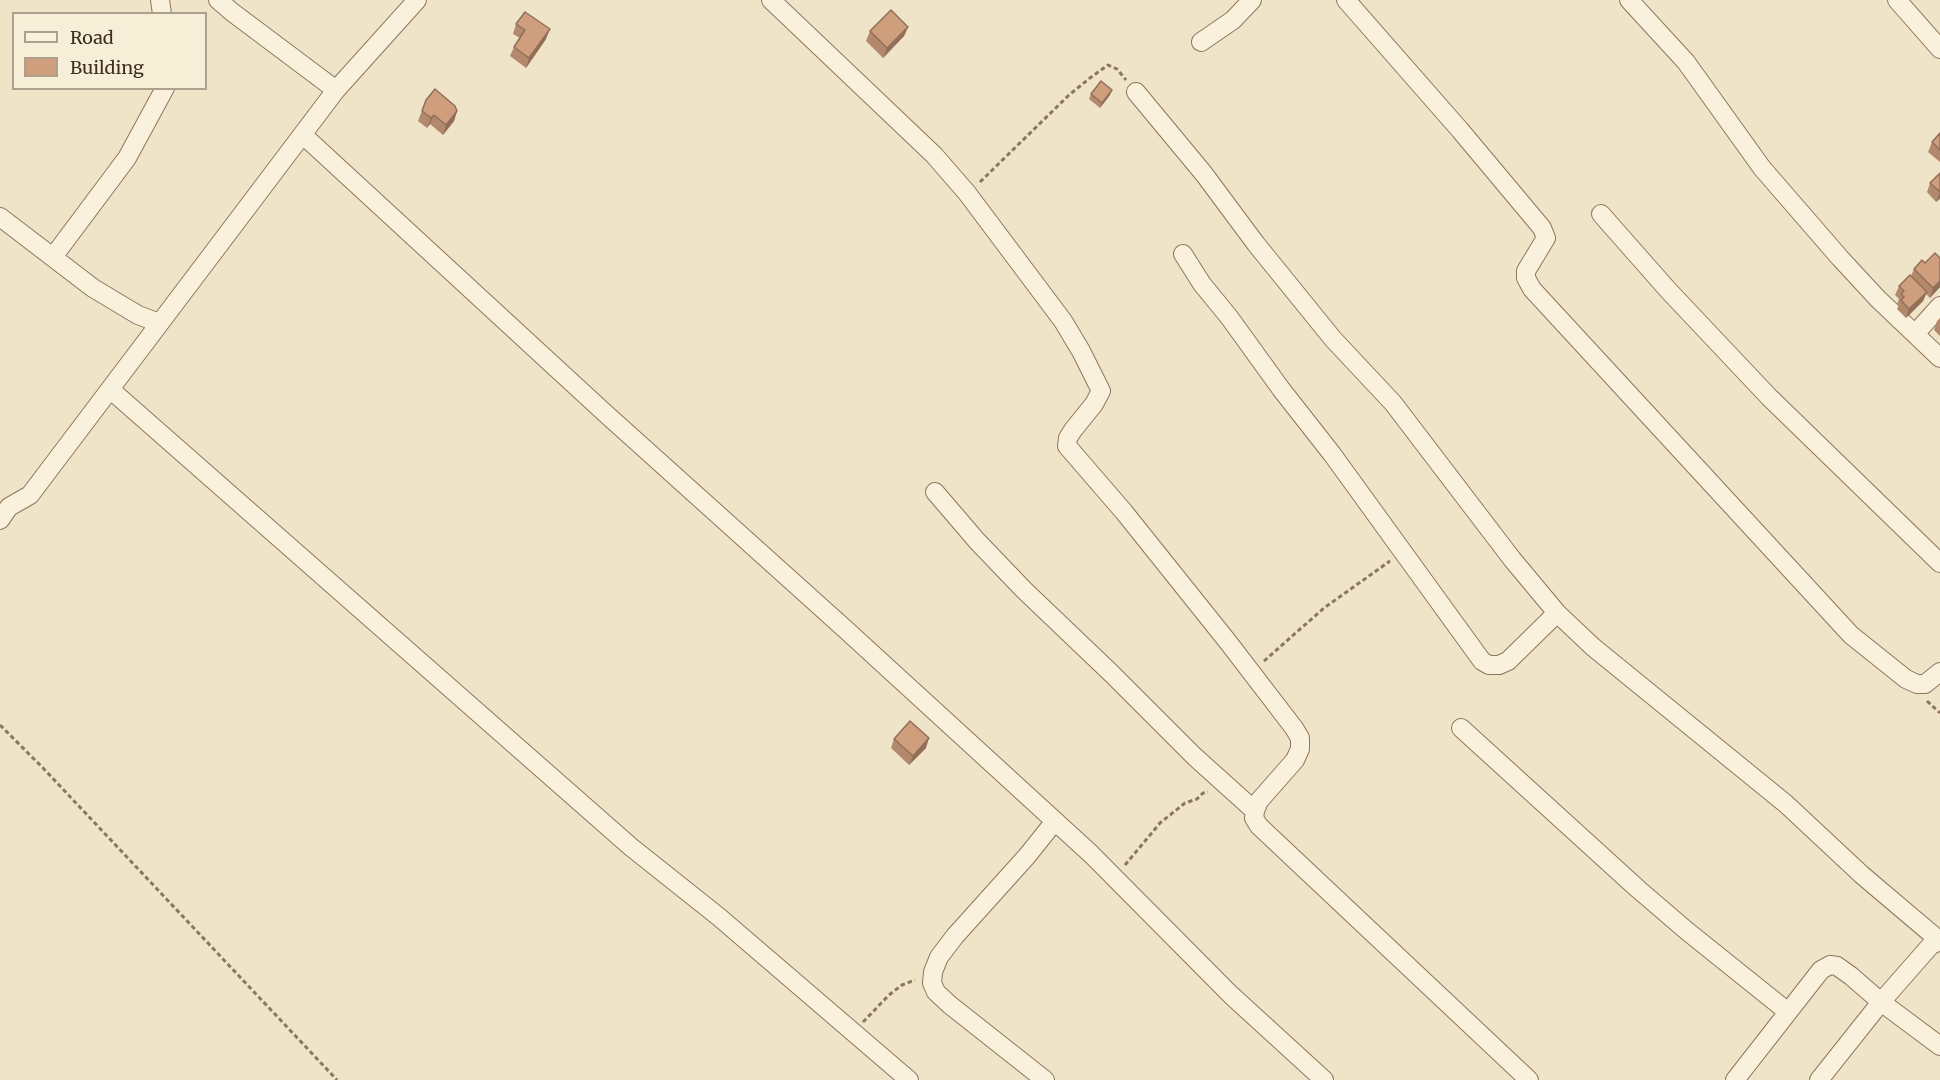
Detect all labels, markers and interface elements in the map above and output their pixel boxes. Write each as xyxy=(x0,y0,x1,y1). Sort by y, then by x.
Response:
legend xyxy=(12,12,207,90)
text: Road xyxy=(70,26,114,49)
text: Building xyxy=(70,56,144,79)

